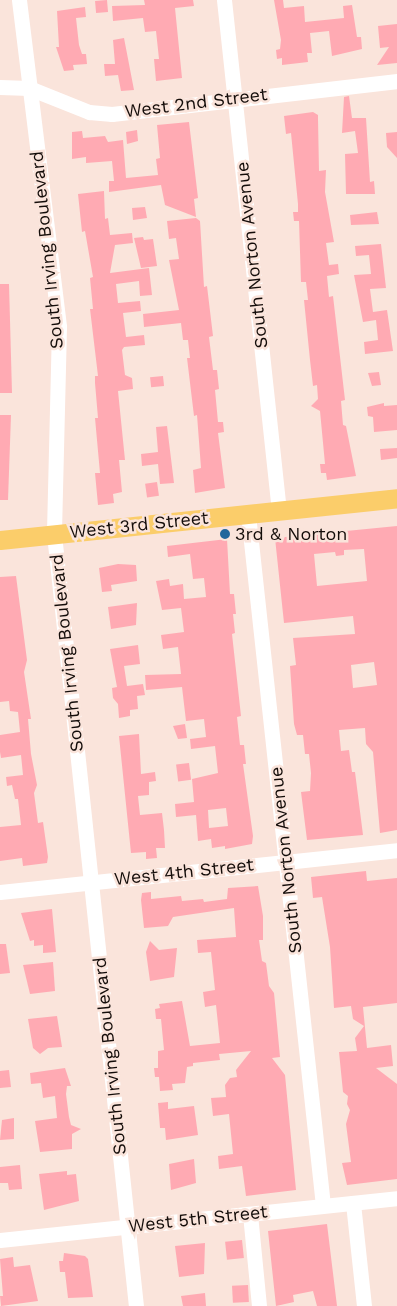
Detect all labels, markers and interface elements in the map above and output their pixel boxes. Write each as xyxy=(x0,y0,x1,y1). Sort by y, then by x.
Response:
street label: West 2nd Street xyxy=(123,84,269,122)
street label: South Irving Boulevard xyxy=(26,150,68,350)
street label: South Norton Avenue xyxy=(231,160,273,350)
street label: West 3rd Street xyxy=(69,507,209,543)
place label: 3rd & Norton xyxy=(235,523,347,545)
marker: 3rd & Norton xyxy=(219,528,231,540)
street label: South Irving Boulevard xyxy=(46,553,88,753)
street label: South Norton Avenue xyxy=(265,765,307,955)
street label: West 4th Street xyxy=(113,854,255,890)
street label: South Irving Boulevard xyxy=(89,956,131,1156)
street label: West 5th Street xyxy=(127,1201,269,1237)

